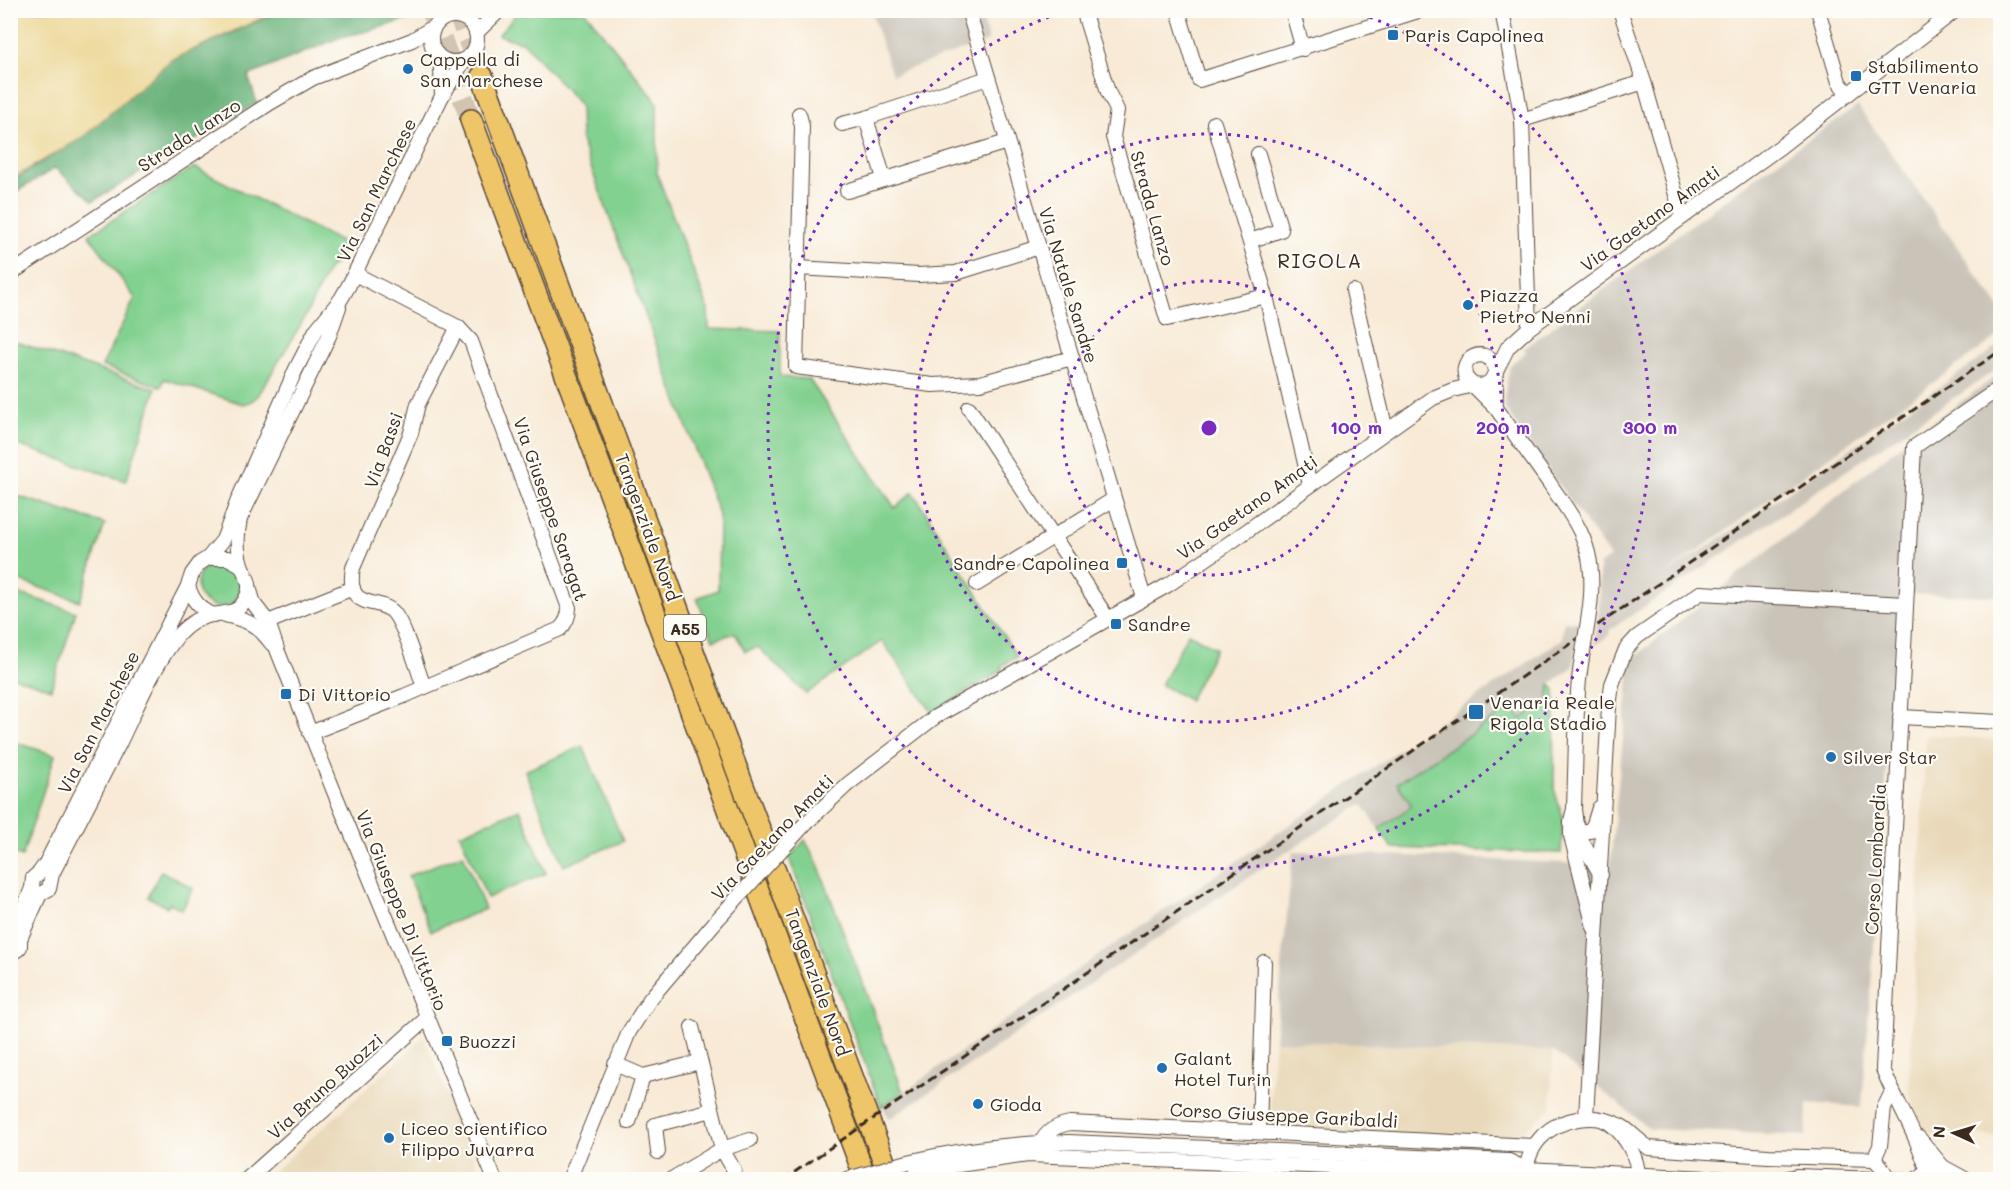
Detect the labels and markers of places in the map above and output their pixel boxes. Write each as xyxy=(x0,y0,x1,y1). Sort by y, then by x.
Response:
place label: Paris Capolinea xyxy=(1405,23,1544,47)
marker: Paris Capolinea xyxy=(1386,28,1400,42)
place label: Cappella di San Marchese xyxy=(420,47,543,92)
place label: Stabilimento GTT Venaria xyxy=(1868,54,1979,99)
marker: Cappella di San Marchese xyxy=(401,62,415,76)
marker: Stabilimento GTT Venaria xyxy=(1849,69,1863,83)
place label: Piazza Pietro Nenni xyxy=(1480,283,1591,328)
marker: Piazza Pietro Nenni xyxy=(1461,298,1475,312)
centre of rings xyxy=(1199,418,1219,438)
place label: Sandre Capolinea xyxy=(953,551,1110,575)
marker: Sandre Capolinea xyxy=(1115,556,1129,570)
place label: Sandre xyxy=(1128,612,1191,636)
marker: Sandre xyxy=(1109,617,1123,631)
place label: Di Vittorio xyxy=(298,682,391,706)
marker: Di Vittorio xyxy=(279,687,293,701)
place label: Venaria Reale Rigola Stadio xyxy=(1490,690,1615,735)
marker: Venaria Reale Rigola Stadio xyxy=(1467,703,1485,721)
place label: Silver Star xyxy=(1843,745,1937,769)
marker: Silver Star xyxy=(1824,750,1838,764)
place label: Buozzi xyxy=(459,1029,516,1053)
marker: Buozzi xyxy=(440,1034,454,1048)
place label: Galant Hotel Turin xyxy=(1174,1046,1271,1091)
marker: Galant Hotel Turin xyxy=(1155,1061,1169,1075)
place label: Gioda xyxy=(990,1092,1042,1116)
marker: Gioda xyxy=(971,1097,985,1111)
place label: Liceo scientifico Filippo Juvarra xyxy=(401,1116,548,1161)
marker: Liceo scientifico Filippo Juvarra xyxy=(382,1131,396,1145)

